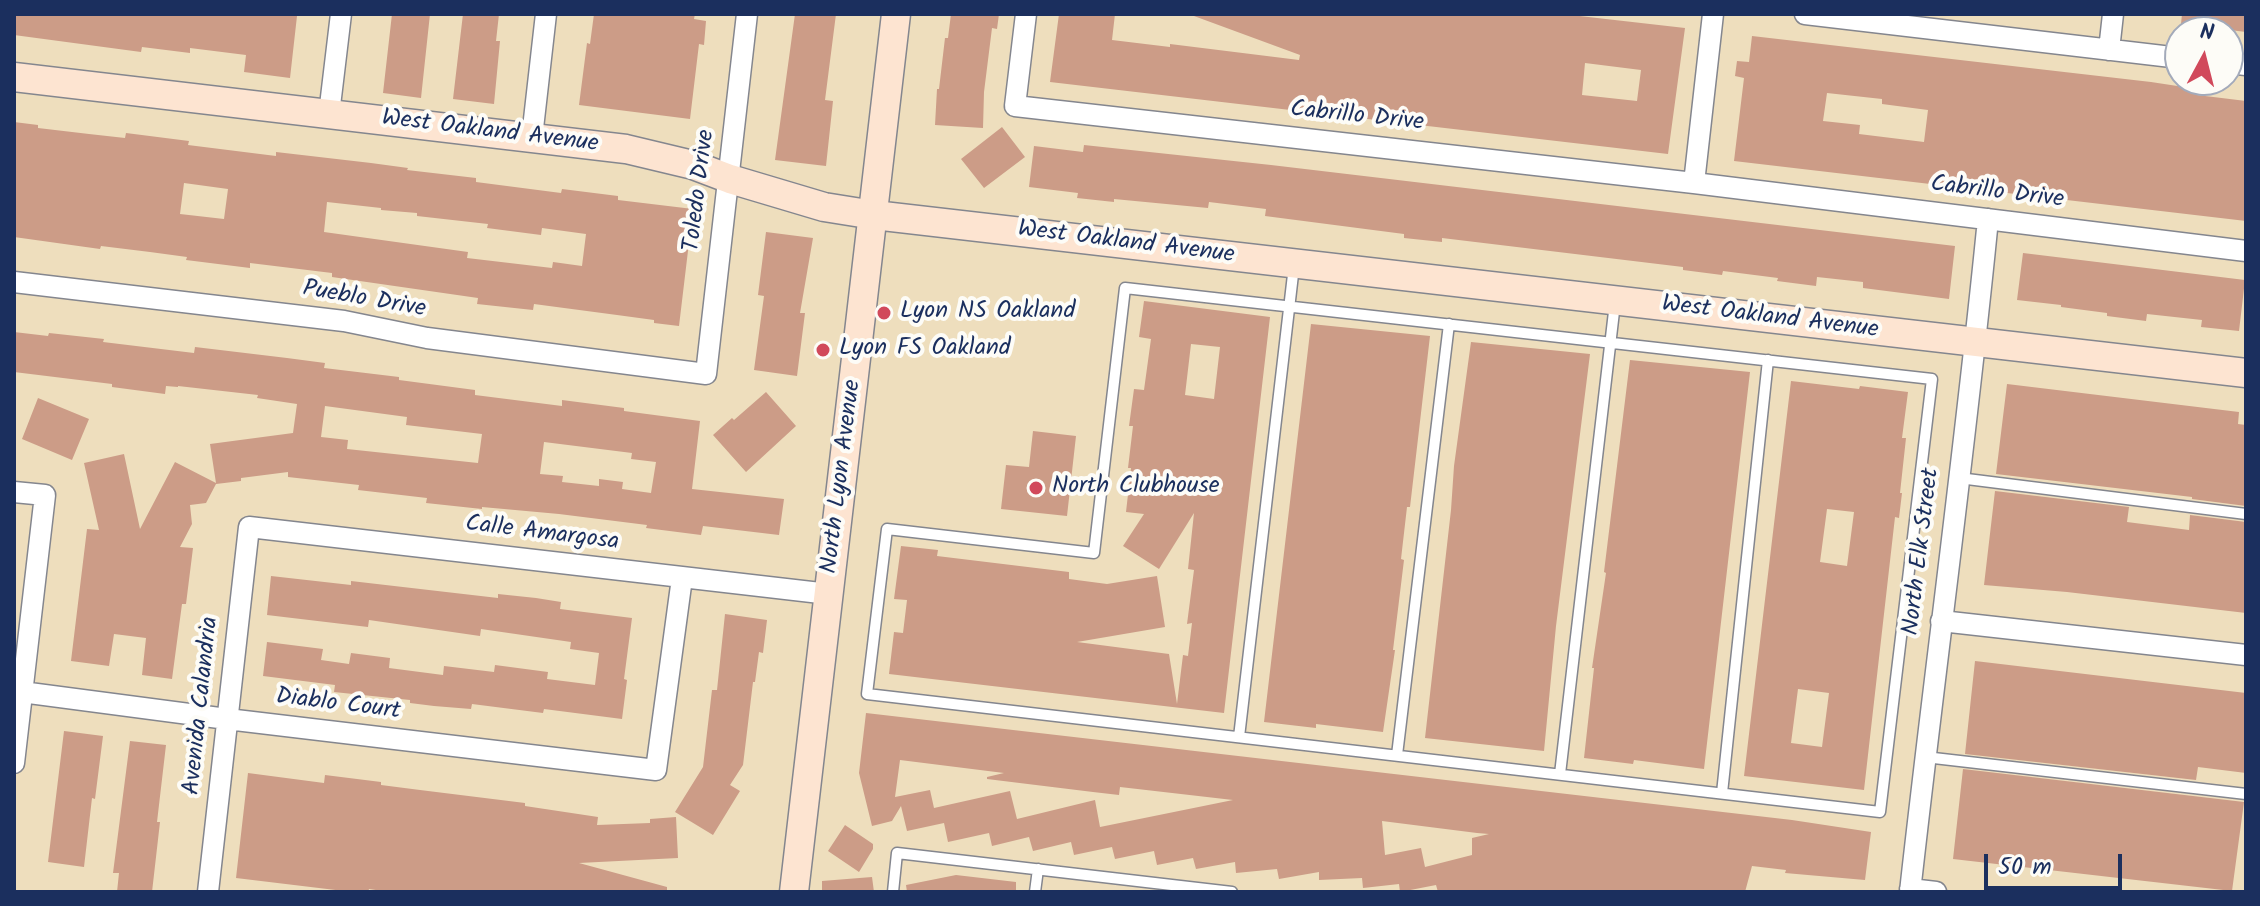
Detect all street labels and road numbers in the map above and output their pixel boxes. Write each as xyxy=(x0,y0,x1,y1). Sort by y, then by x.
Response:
street label: Cabrillo Drive xyxy=(1289,97,1425,139)
street label: West Oakland Avenue xyxy=(380,105,600,161)
street label: Toledo Drive xyxy=(679,128,723,254)
street label: Cabrillo Drive xyxy=(1929,172,2065,216)
street label: West Oakland Avenue xyxy=(1016,216,1236,272)
street label: Pueblo Drive xyxy=(300,276,428,326)
street label: West Oakland Avenue xyxy=(1660,291,1880,347)
street label: North Lyon Avenue xyxy=(817,378,869,576)
street label: North Elk Street xyxy=(1898,467,1948,637)
street label: Calle Amargosa xyxy=(464,511,620,559)
street label: Avenida Calandria xyxy=(179,615,227,797)
street label: Diablo Court xyxy=(274,684,402,728)

